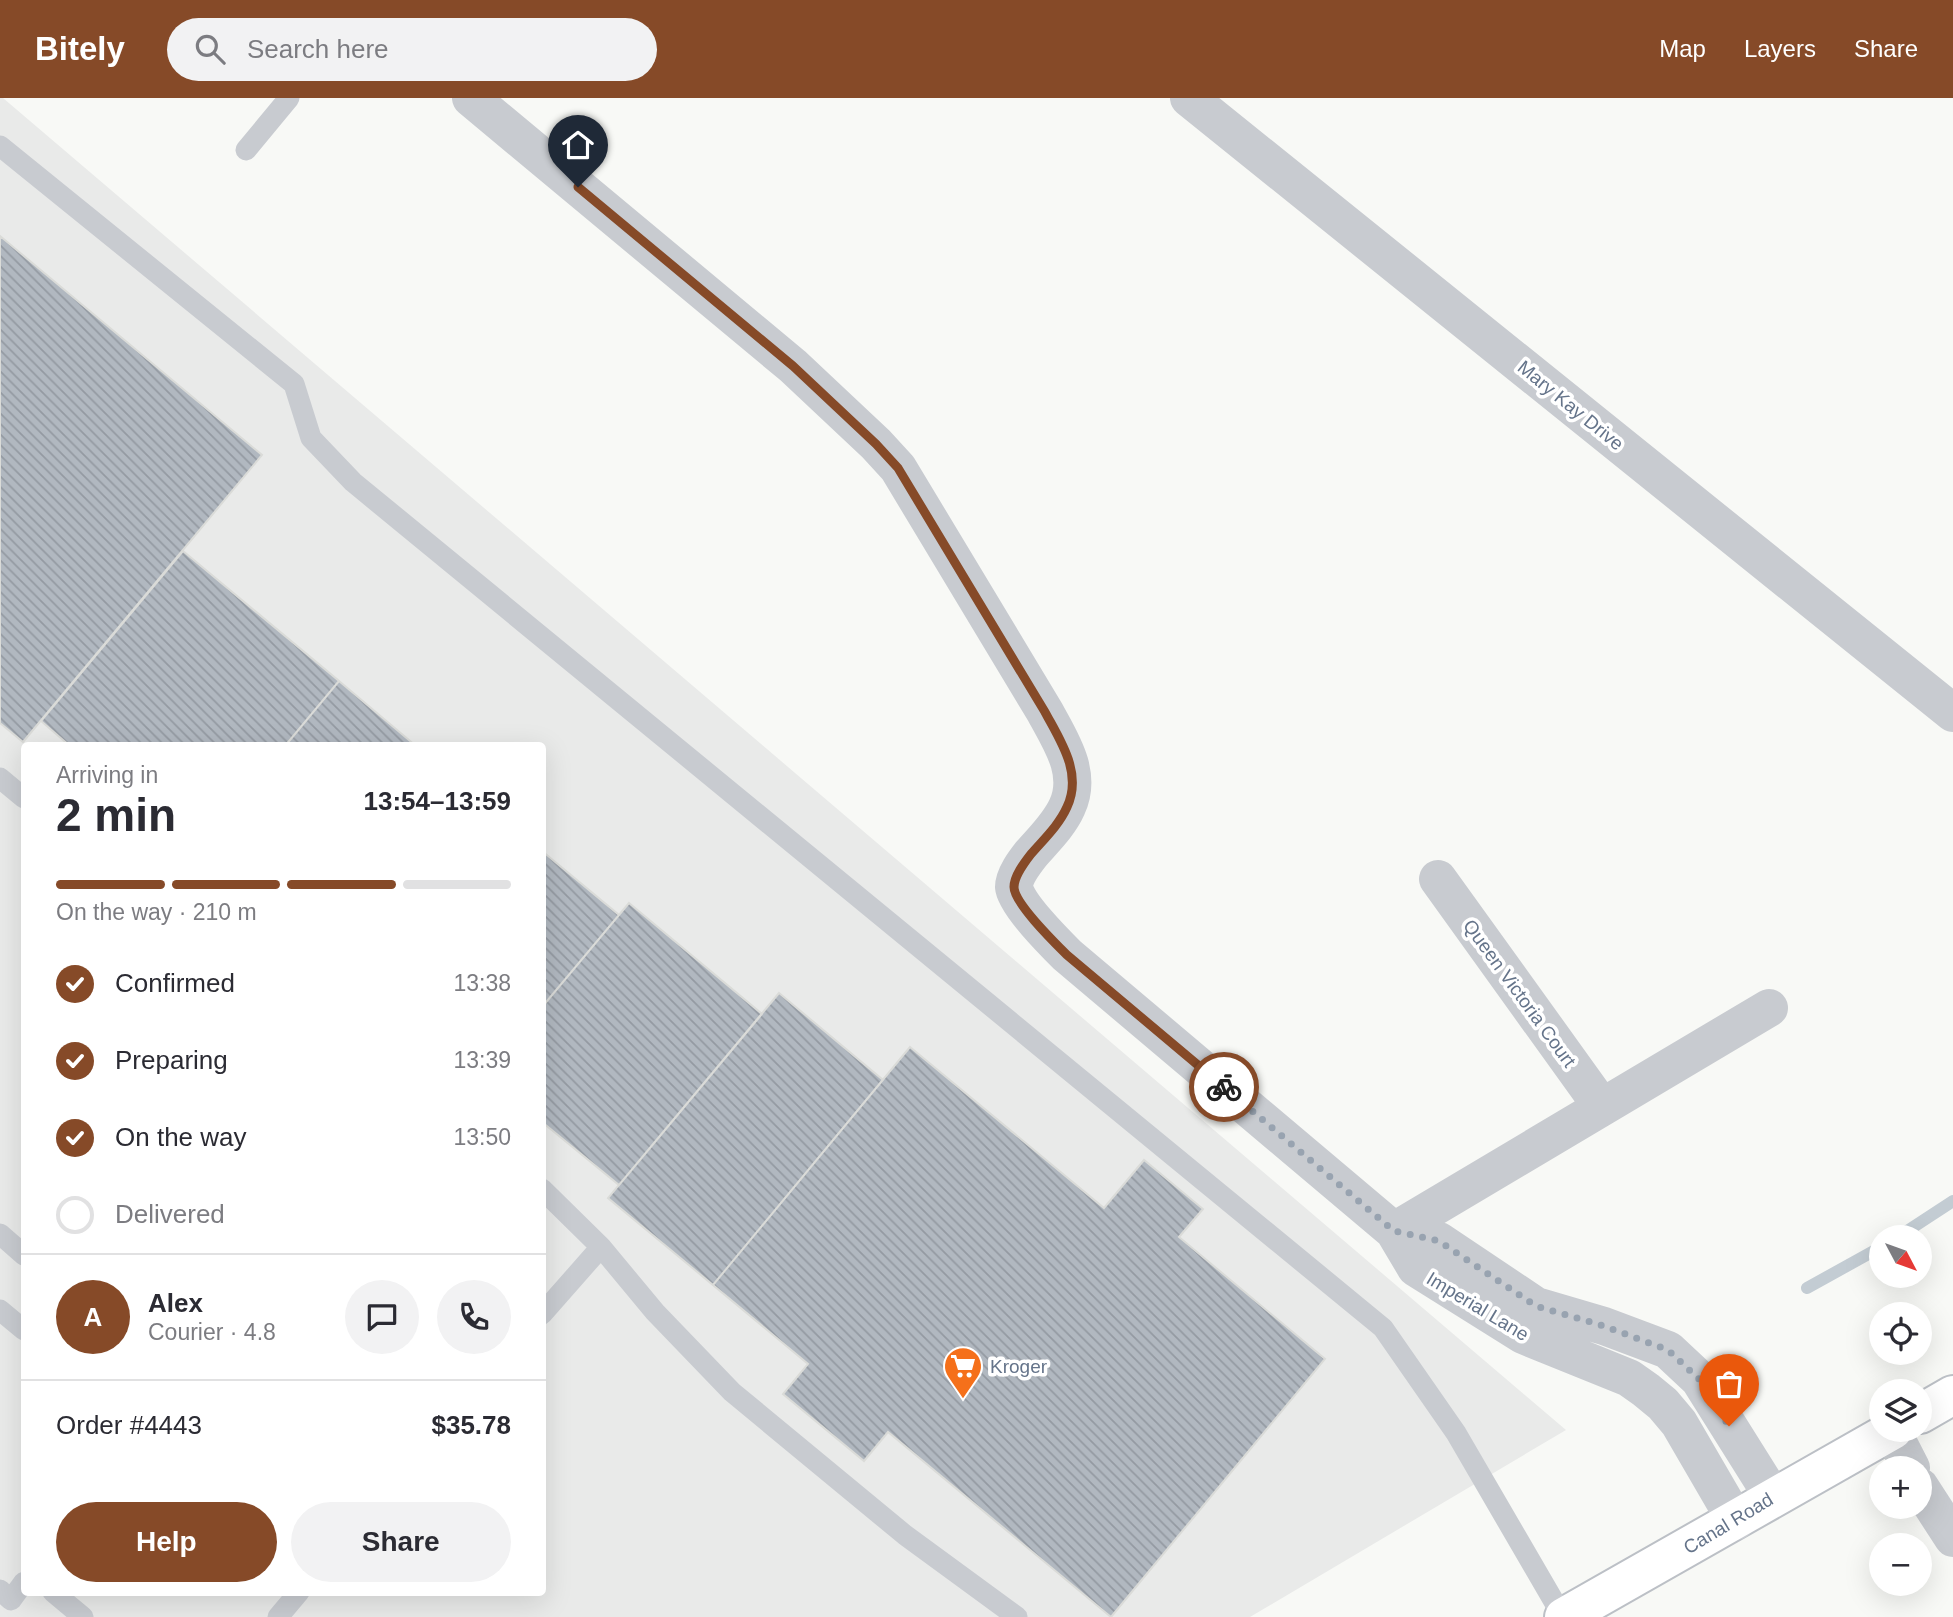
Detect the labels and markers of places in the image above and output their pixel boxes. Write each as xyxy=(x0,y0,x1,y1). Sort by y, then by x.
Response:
pin xyxy=(548,115,608,187)
supermarket icon: Kroger xyxy=(942,1345,984,1400)
pin xyxy=(1699,1354,1759,1426)
place label: Kroger xyxy=(990,1356,1048,1377)

